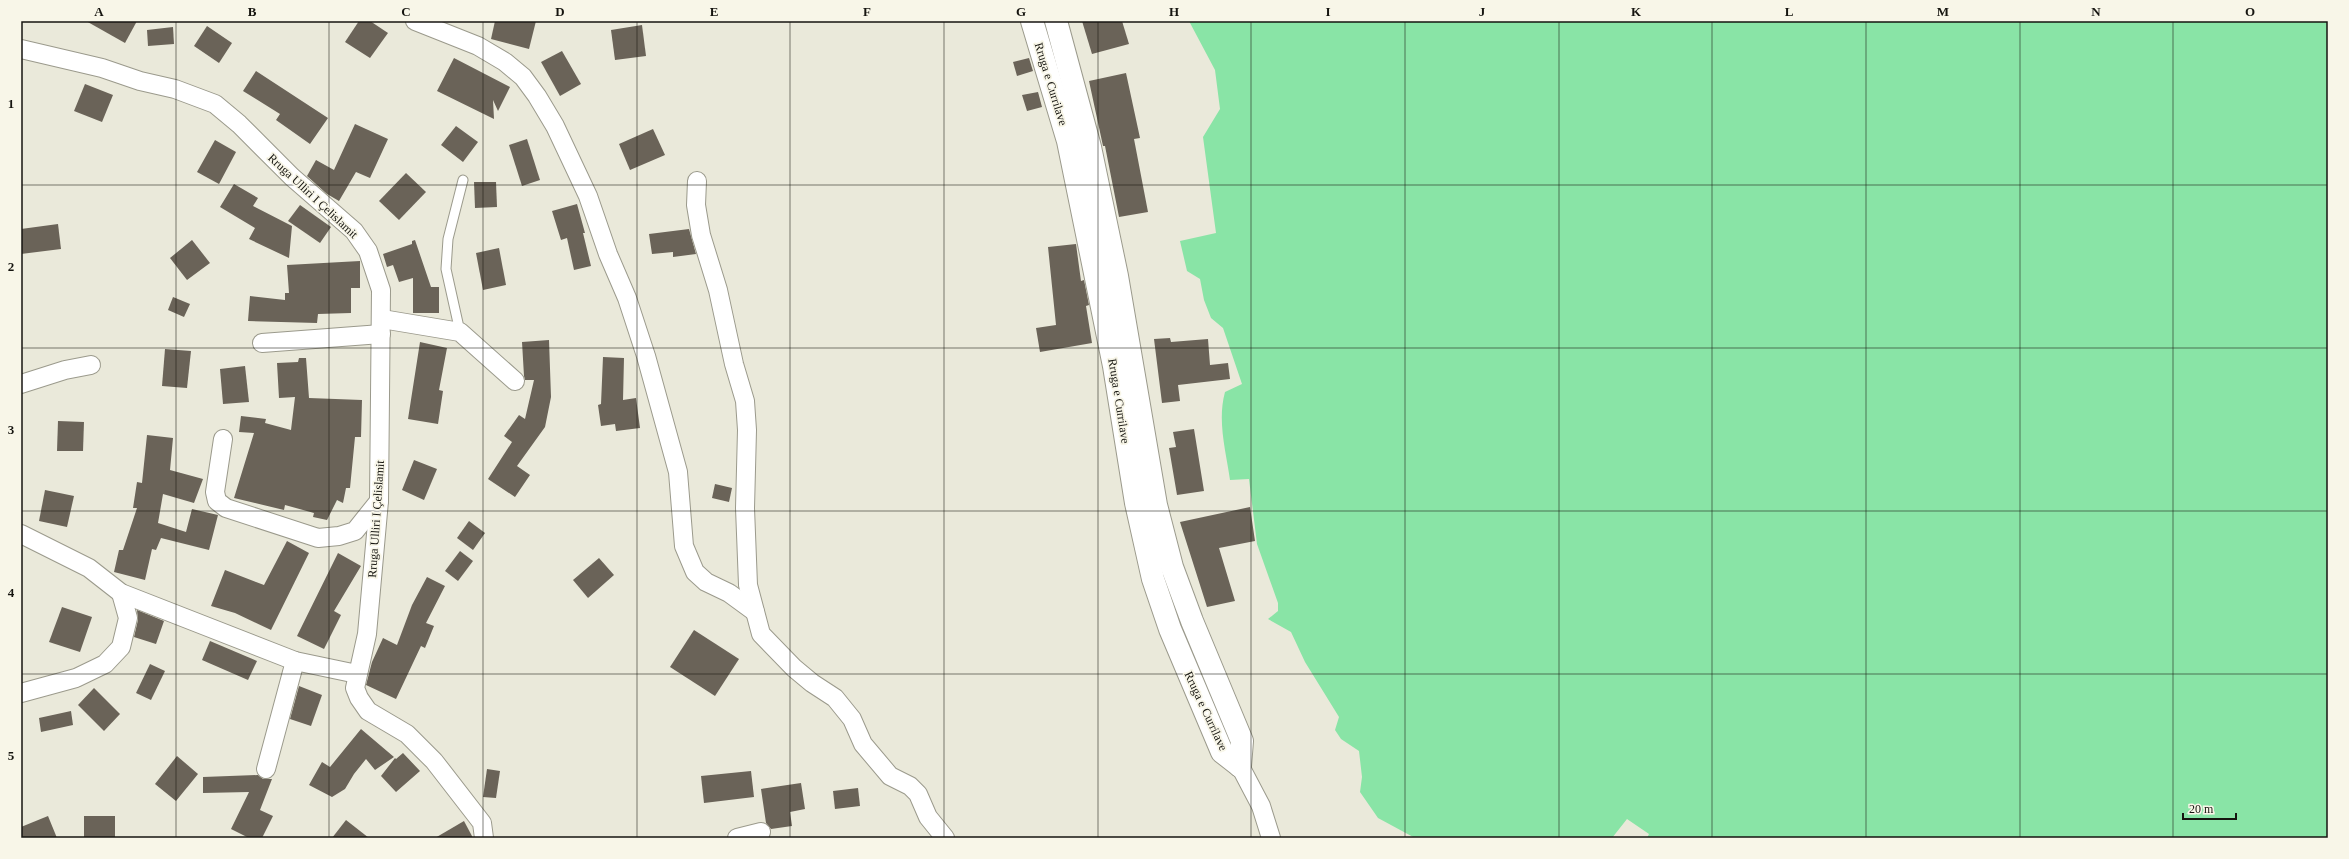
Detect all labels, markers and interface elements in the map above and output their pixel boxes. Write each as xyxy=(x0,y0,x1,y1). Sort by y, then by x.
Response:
text: A xyxy=(94,4,104,19)
text: B xyxy=(248,4,257,19)
text: C xyxy=(401,4,411,19)
text: D xyxy=(555,4,565,19)
text: E xyxy=(710,4,718,19)
text: F xyxy=(863,4,871,19)
text: G xyxy=(1016,4,1026,19)
text: H xyxy=(1169,4,1179,19)
text: I xyxy=(1325,4,1331,19)
text: J xyxy=(1479,4,1486,19)
text: K xyxy=(1631,4,1642,19)
text: L xyxy=(1785,4,1794,19)
text: M xyxy=(1937,4,1949,19)
text: N xyxy=(2091,4,2101,19)
text: O xyxy=(2245,4,2255,19)
street label: Rruga e Currilave xyxy=(1032,41,1070,127)
text: 1 xyxy=(8,96,14,111)
street label: Rruga Ulliri I Çelislamit xyxy=(265,151,361,242)
text: 2 xyxy=(8,259,14,274)
street label: Rruga e Currilave xyxy=(1105,357,1133,445)
text: 3 xyxy=(8,422,15,437)
street label: Rruga Ulliri I Çelislamit xyxy=(365,459,387,578)
text: 4 xyxy=(8,585,15,600)
street label: Rruga e Currilave xyxy=(1181,669,1231,753)
text: 5 xyxy=(8,748,15,763)
scale bar xyxy=(2183,795,2236,821)
text: 20 m xyxy=(2189,802,2214,816)

